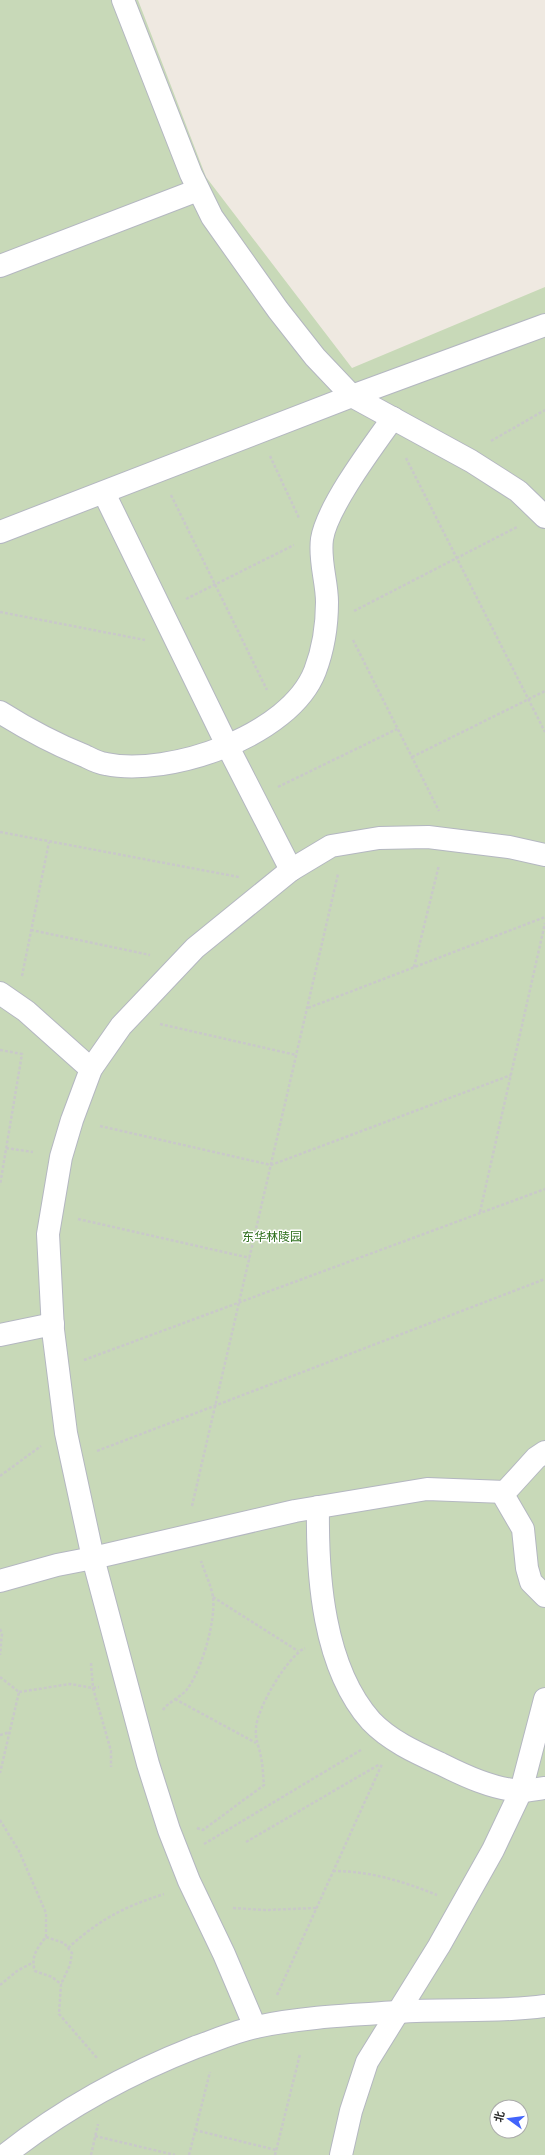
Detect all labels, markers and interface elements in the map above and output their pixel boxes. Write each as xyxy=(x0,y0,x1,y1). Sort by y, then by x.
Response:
park label: 东华林陵园 xyxy=(242,1230,302,1244)
north arrow xyxy=(489,2099,529,2139)
text: 北 xyxy=(492,2110,506,2123)

